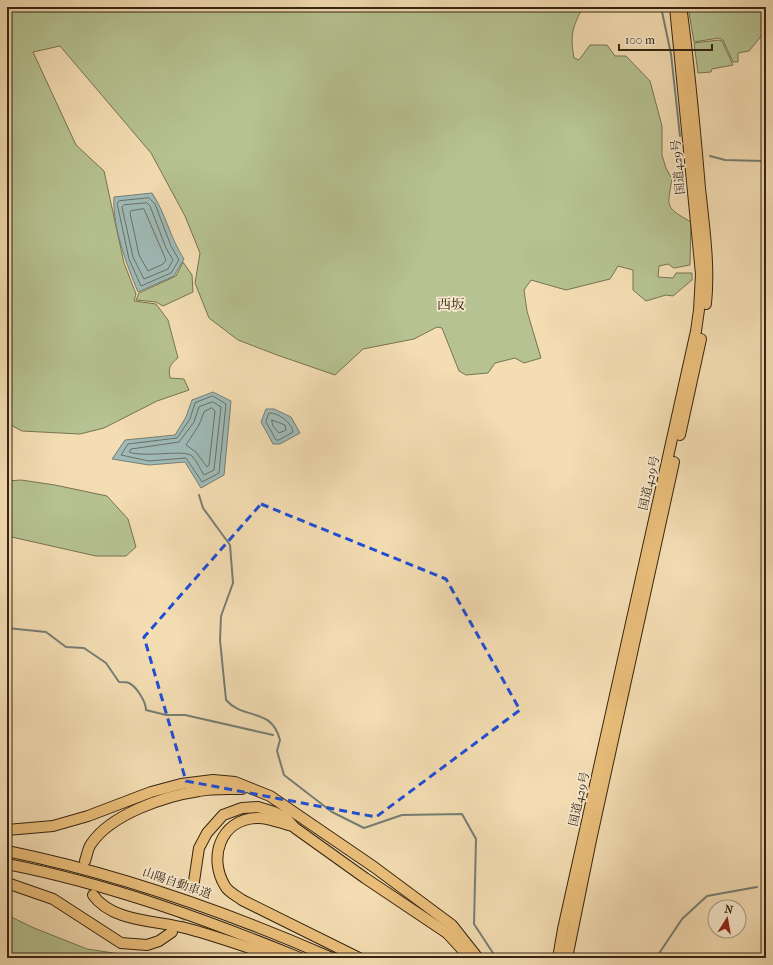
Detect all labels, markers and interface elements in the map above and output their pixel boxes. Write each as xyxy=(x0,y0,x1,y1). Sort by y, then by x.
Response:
scale bar xyxy=(619,26,712,52)
text: 100 m xyxy=(625,33,655,47)
street label: 国道429号 xyxy=(669,139,687,195)
district label: 西坂 xyxy=(437,296,465,313)
street label: 国道429号 xyxy=(636,454,662,512)
street label: 国道429号 xyxy=(566,770,592,828)
street label: 山陽自動車道 xyxy=(141,865,213,901)
north arrow xyxy=(707,899,747,939)
text: N xyxy=(723,902,735,917)

